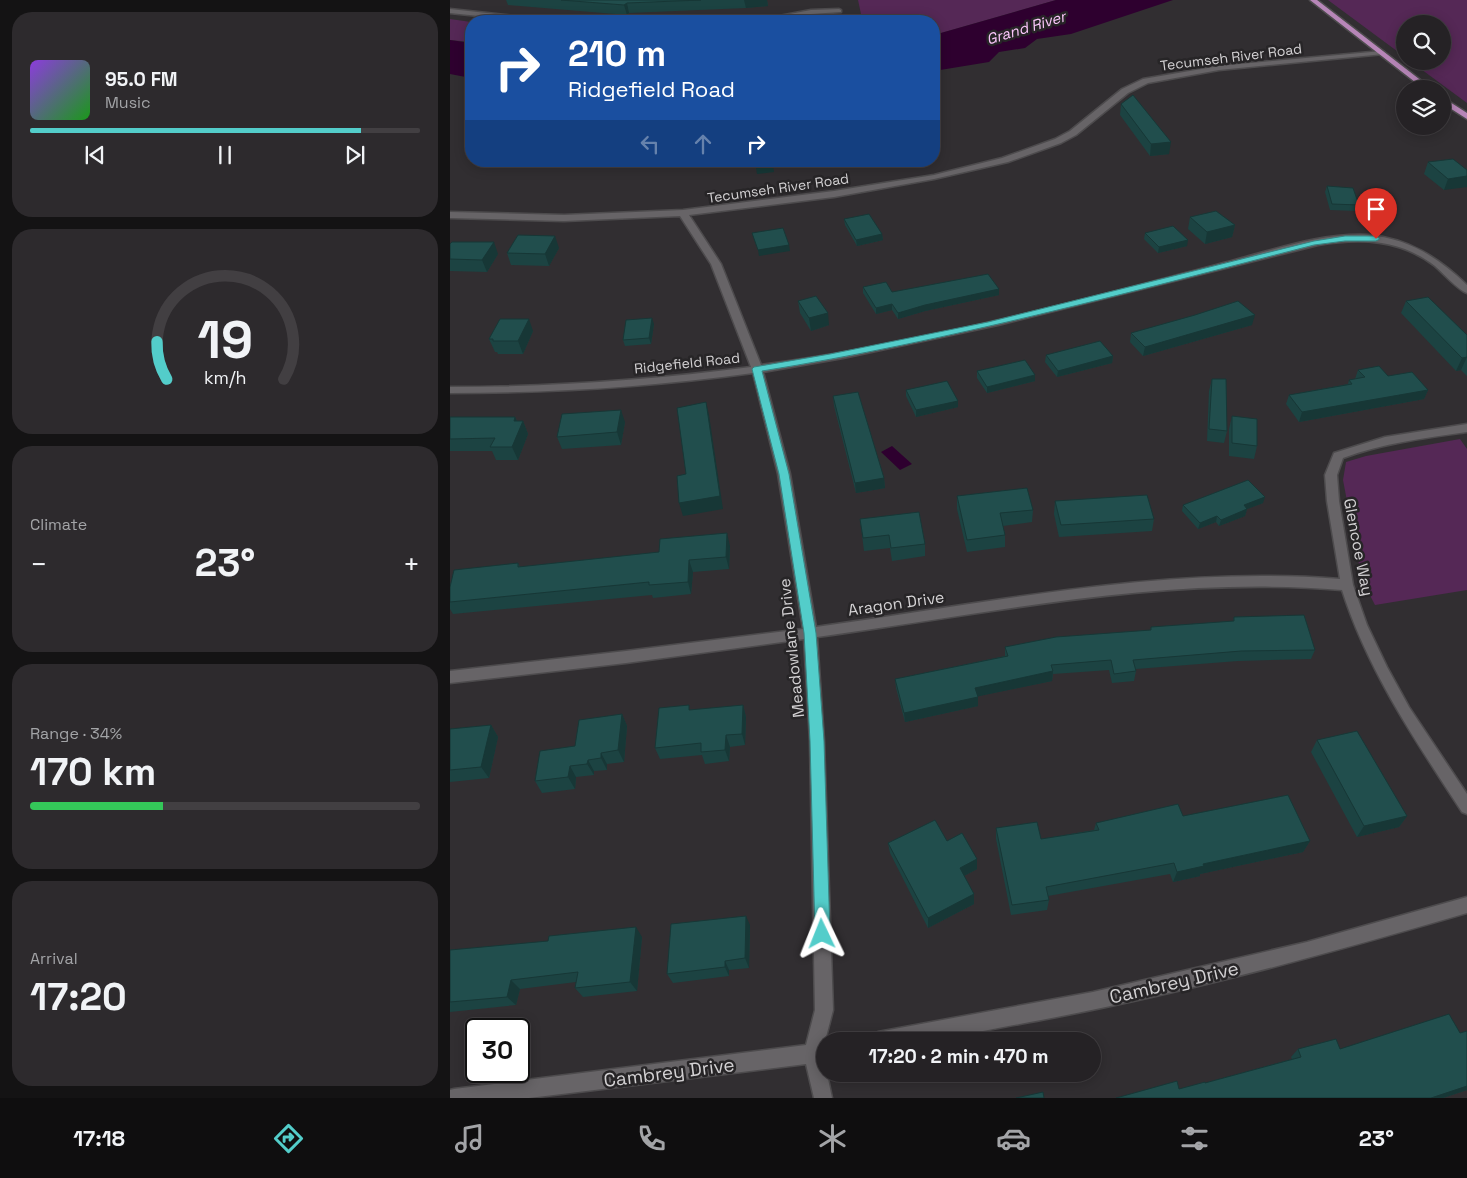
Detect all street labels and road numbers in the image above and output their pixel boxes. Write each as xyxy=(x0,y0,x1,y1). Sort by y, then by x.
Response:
street label: Tecumseh River Road xyxy=(1159,39,1303,75)
street label: Tecumseh River Road xyxy=(706,169,850,207)
street label: Ridgefield Road xyxy=(633,348,741,378)
street label: Glencoe Way xyxy=(1339,496,1378,598)
street label: Meadowlane Drive xyxy=(774,577,809,719)
street label: Aragon Drive xyxy=(846,586,946,621)
street label: Cambrey Drive xyxy=(1107,955,1241,1009)
street label: Cambrey Drive xyxy=(602,1052,736,1093)

